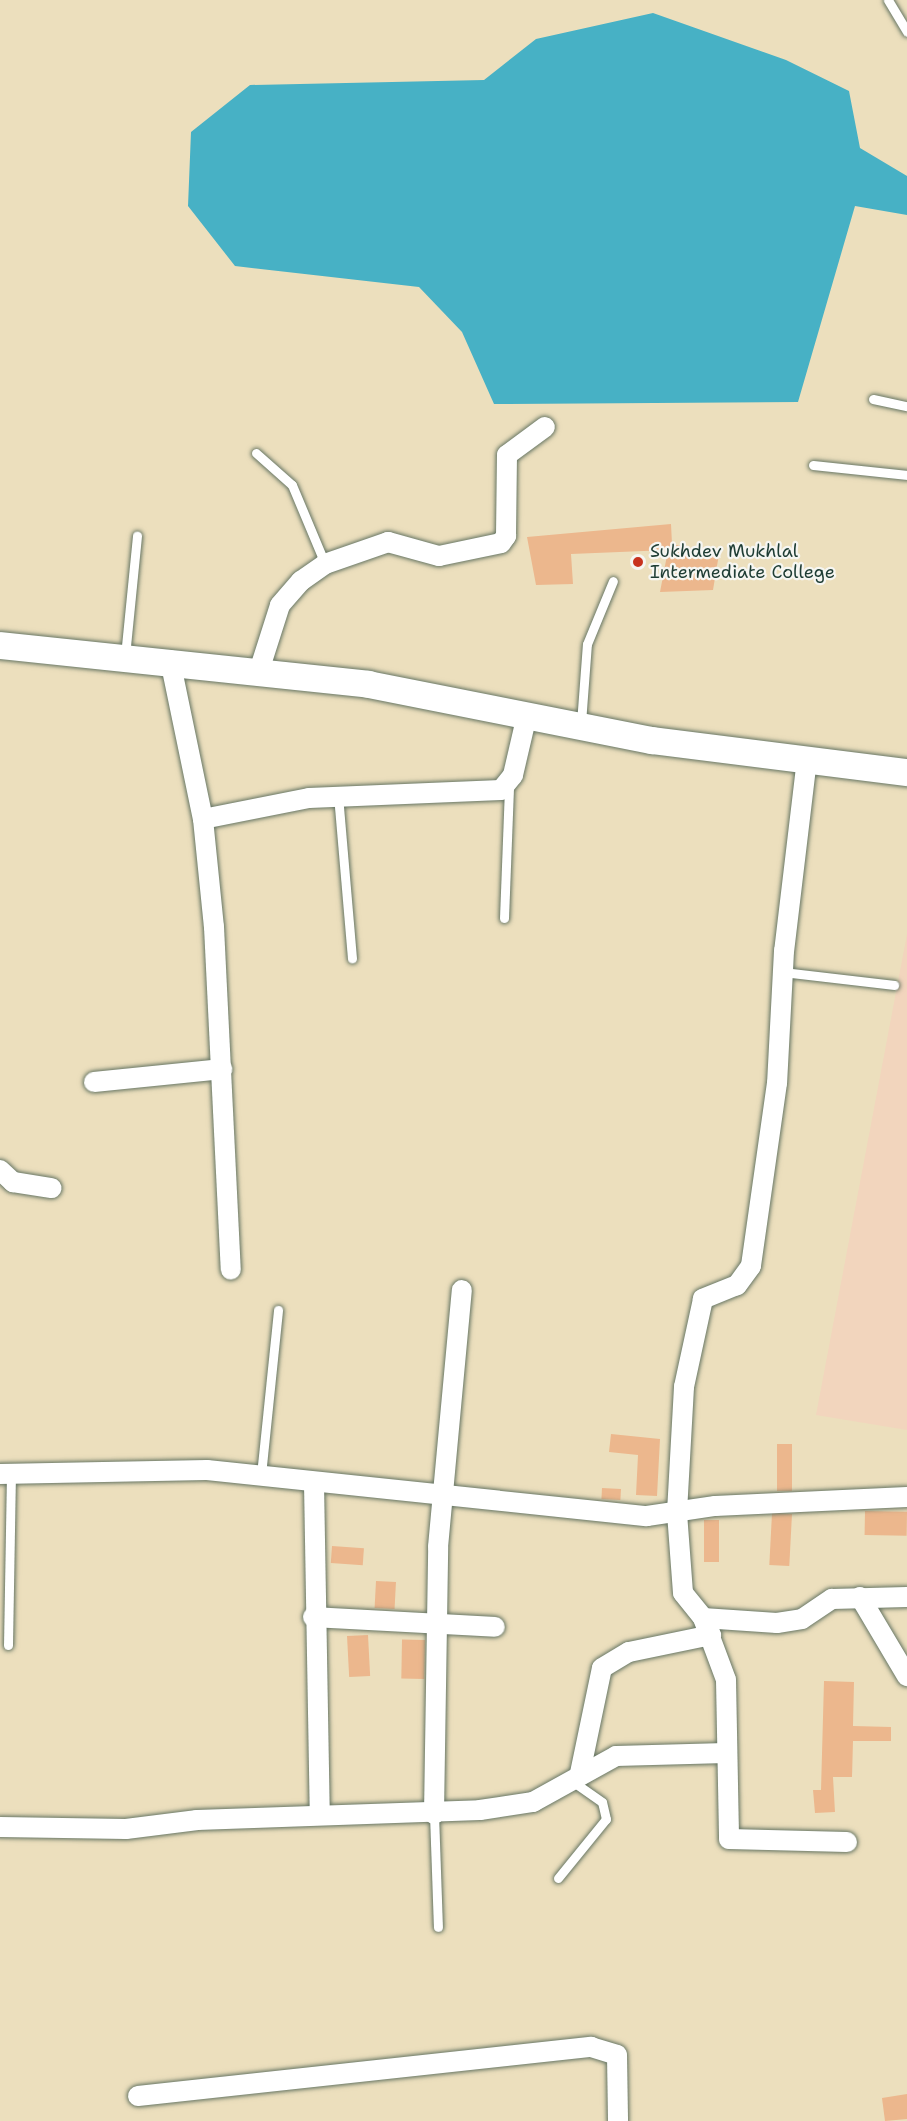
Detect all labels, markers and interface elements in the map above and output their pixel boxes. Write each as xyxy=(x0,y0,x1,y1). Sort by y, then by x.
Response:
place label: Sukhdev Mukhlal Intermediate College xyxy=(650,541,835,584)
marker: Sukhdev Mukhlal Intermediate College xyxy=(631,555,645,569)

